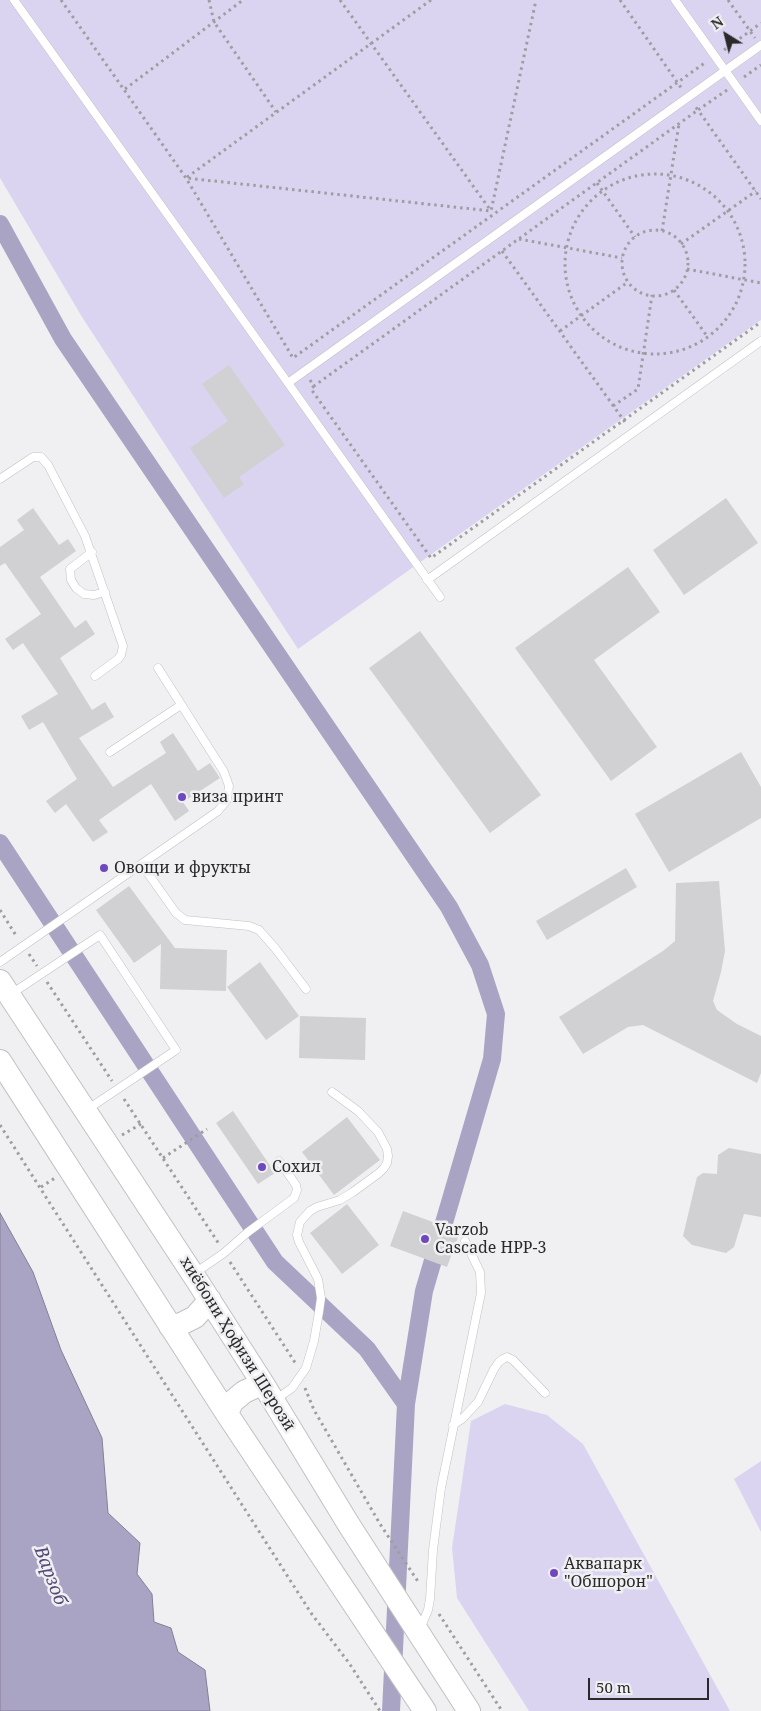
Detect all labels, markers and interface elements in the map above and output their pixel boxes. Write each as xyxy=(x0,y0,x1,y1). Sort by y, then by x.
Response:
north arrow xyxy=(701,10,751,60)
text: N xyxy=(707,12,727,33)
place label: виза принт xyxy=(192,787,283,807)
marker: виза принт xyxy=(176,791,188,803)
place label: Овощи и фрукты xyxy=(114,858,251,878)
marker: Овощи и фрукты xyxy=(98,862,110,874)
place label: Сохил xyxy=(272,1157,321,1177)
marker: Сохил xyxy=(256,1161,268,1173)
place label: Varzob Cascade HPP-3 xyxy=(435,1220,546,1258)
marker: Varzob Cascade HPP-3 xyxy=(419,1233,431,1245)
street label: хиёбони Ҳофизи Шерозӣ xyxy=(175,1253,299,1435)
water label: Варзоб xyxy=(29,1543,71,1609)
place label: Аквапарк "Обшорон" xyxy=(564,1554,653,1592)
marker: Аквапарк "Обшорон" xyxy=(548,1567,560,1579)
scale bar xyxy=(591,1668,712,1700)
text: 50 m xyxy=(596,1677,631,1697)

